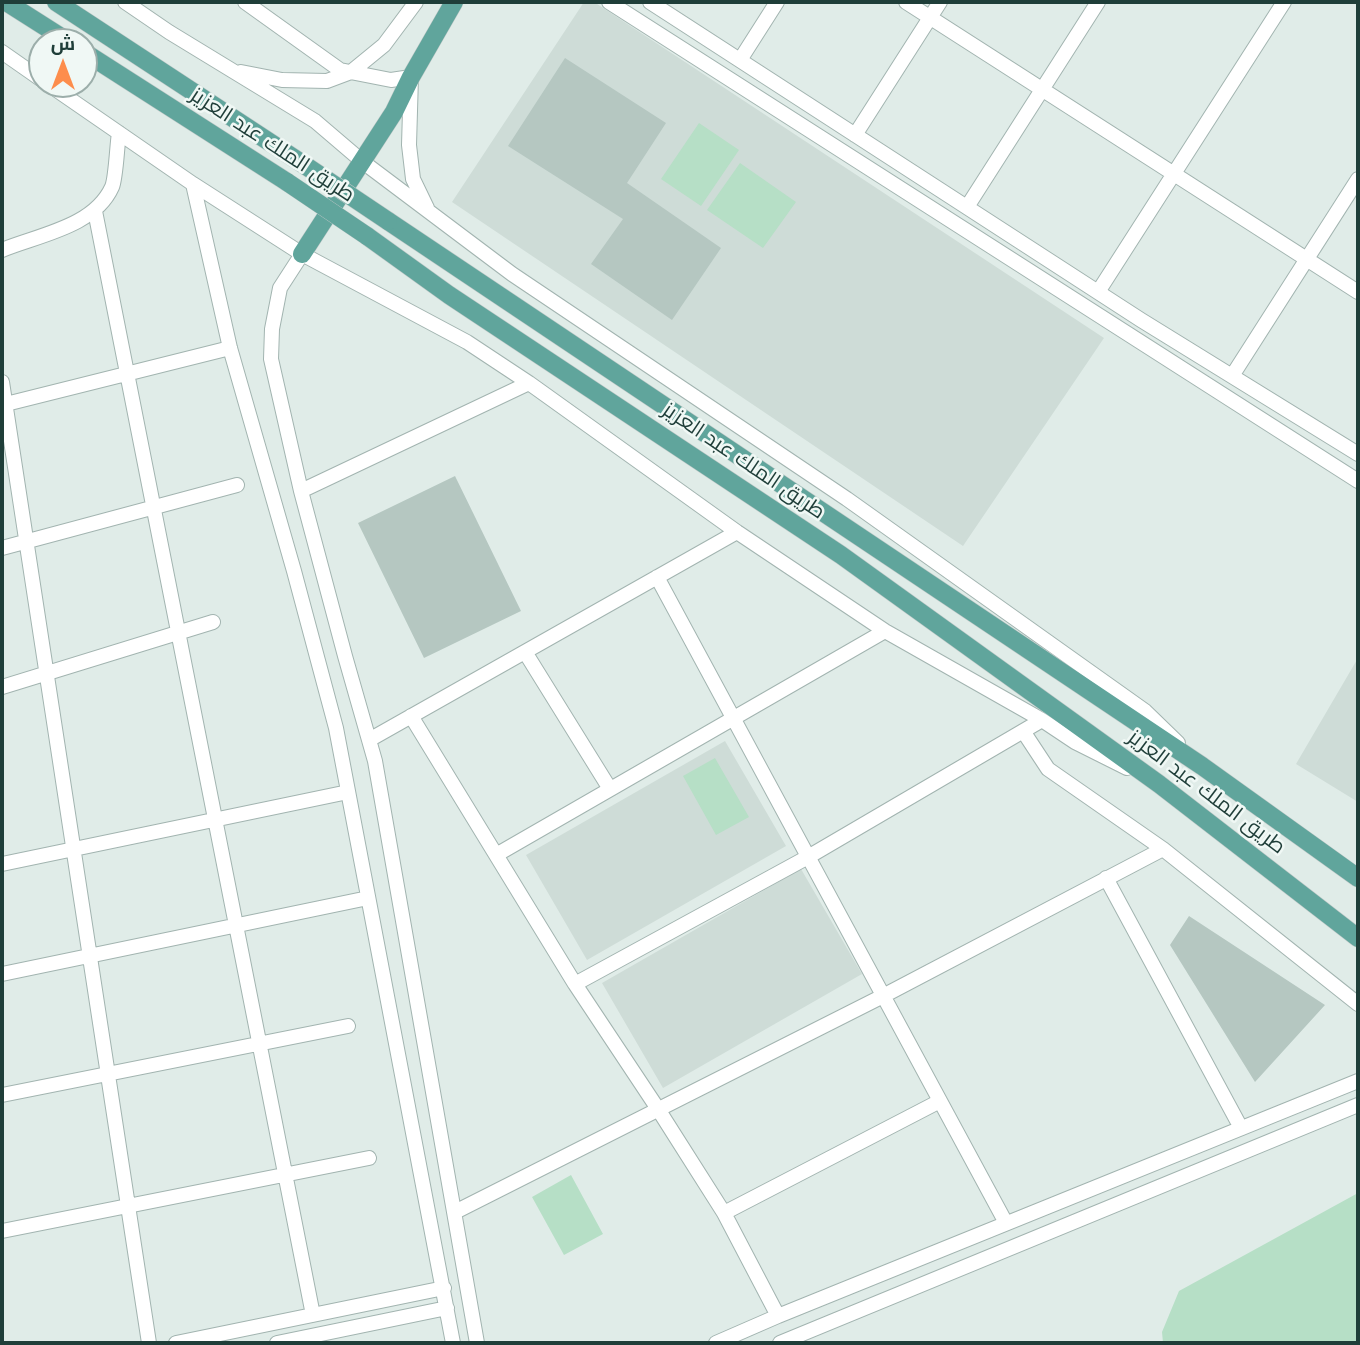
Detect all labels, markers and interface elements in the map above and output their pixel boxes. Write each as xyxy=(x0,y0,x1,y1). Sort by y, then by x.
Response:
north arrow xyxy=(28,28,98,98)
text: ش xyxy=(51,30,75,57)
street label: طريق الملك عبد العزيز xyxy=(185,84,359,208)
street label: طريق الملك عبد العزيز xyxy=(657,398,829,526)
street label: طريق الملك عبد العزيز xyxy=(1122,726,1290,860)

